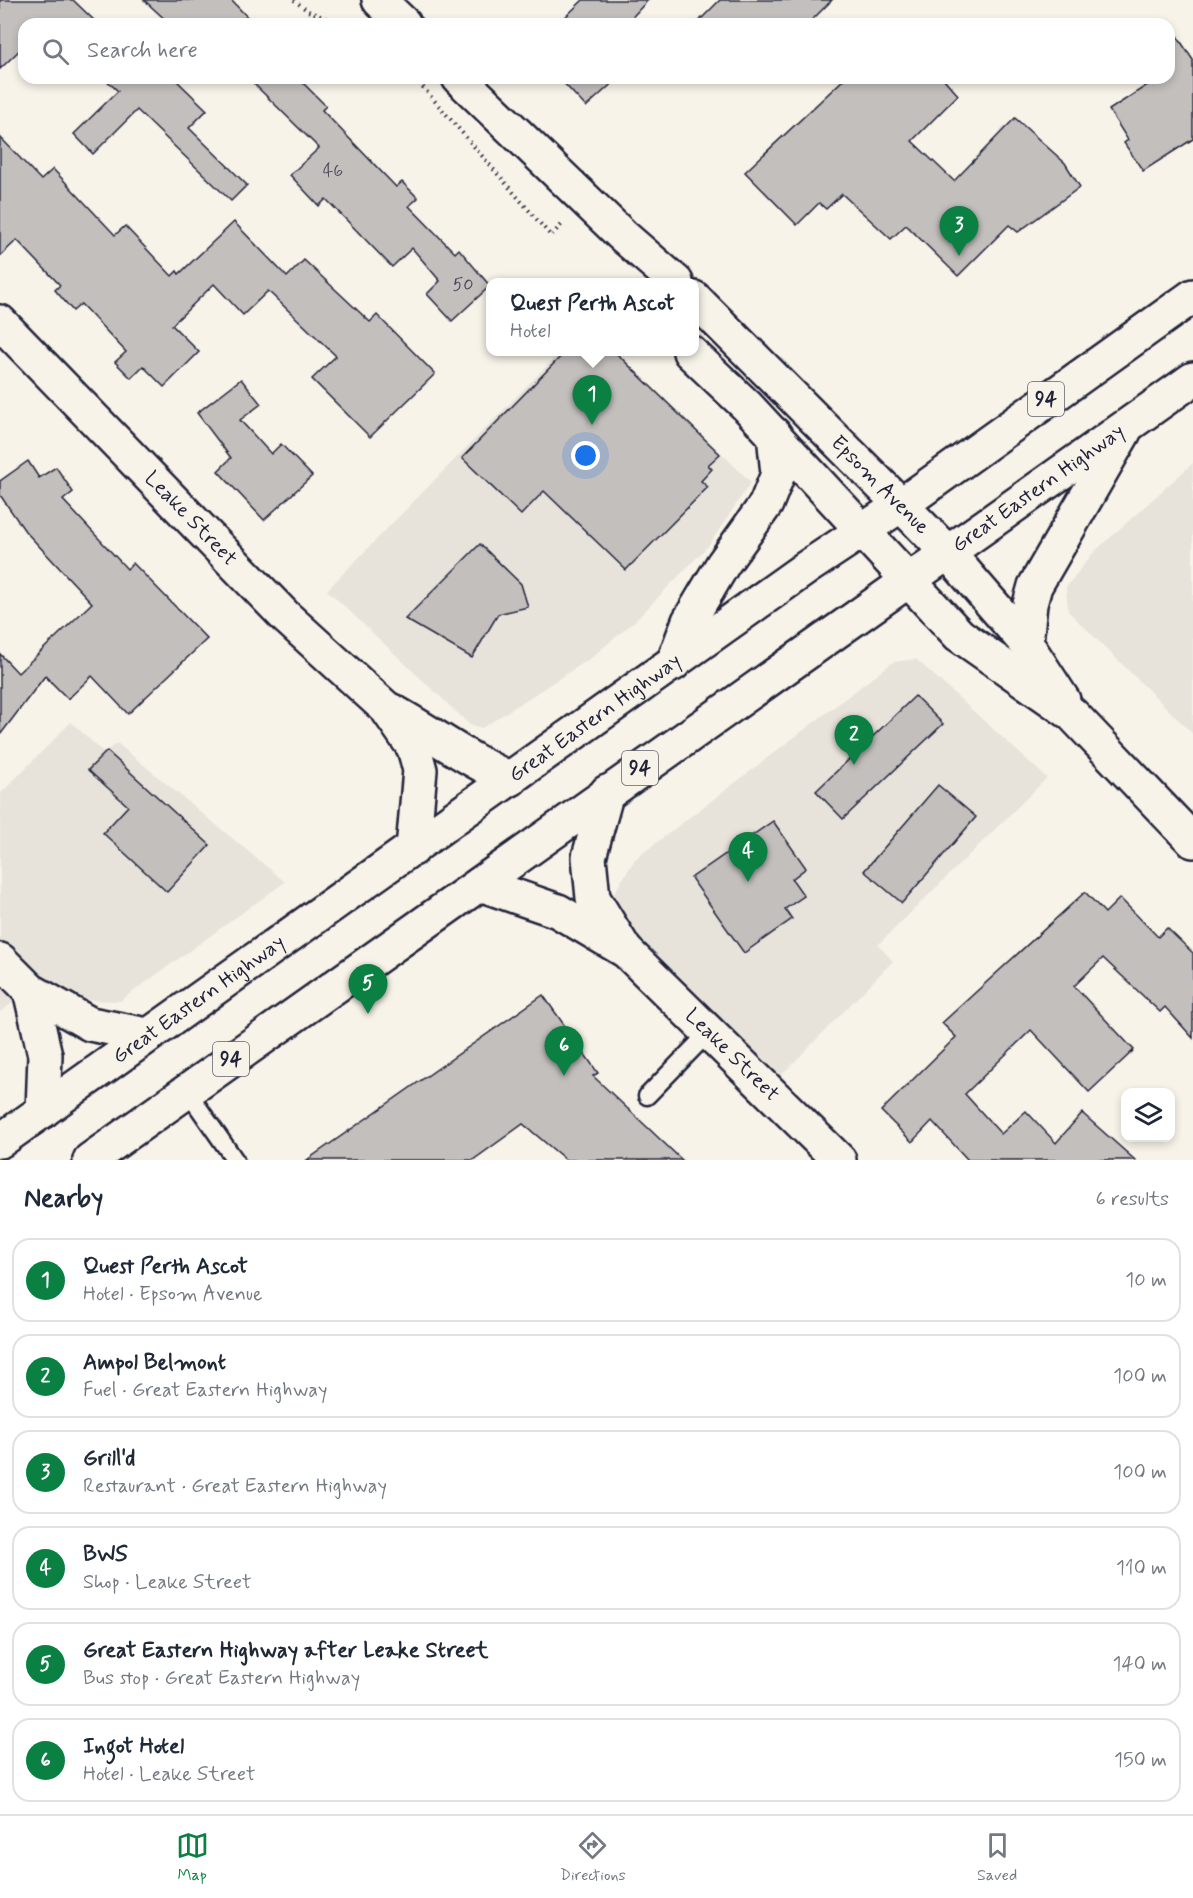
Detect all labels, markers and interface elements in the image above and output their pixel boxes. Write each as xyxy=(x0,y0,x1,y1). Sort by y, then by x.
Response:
search box xyxy=(18,18,1175,84)
icon: search xyxy=(39,35,72,68)
text: Search here xyxy=(87,37,198,65)
house number: 46 xyxy=(323,159,343,183)
pin: 3 xyxy=(940,206,978,256)
house number: 50 xyxy=(452,273,474,297)
popup xyxy=(486,278,699,356)
text: Quest Perth Ascot xyxy=(510,290,675,318)
text: Hotel xyxy=(510,318,551,345)
pin: 1 xyxy=(572,376,612,425)
road number: 94 xyxy=(1028,382,1064,416)
street label: Great Eastern Highway xyxy=(946,418,1130,559)
street label: Epsom Avenue xyxy=(824,429,936,541)
your location xyxy=(571,441,600,470)
street label: Leake Street xyxy=(138,465,243,572)
street label: Great Eastern Highway xyxy=(503,647,687,789)
pin: 2 xyxy=(834,716,874,765)
road number: 94 xyxy=(622,751,658,785)
pin: 4 xyxy=(728,832,768,882)
street label: Great Eastern Highway xyxy=(107,929,291,1071)
pin: 5 xyxy=(348,964,388,1014)
street label: Leake Street xyxy=(679,1002,786,1108)
pin: 6 xyxy=(544,1026,584,1076)
road number: 94 xyxy=(213,1042,249,1076)
map controls xyxy=(1121,1088,1175,1142)
button: layers xyxy=(1121,1088,1175,1142)
text: Nearby xyxy=(24,1182,103,1216)
text: 6 results xyxy=(1096,1186,1169,1213)
text: Quest Perth Ascot xyxy=(83,1253,248,1281)
text: 1 xyxy=(41,1267,50,1294)
text: 10 m xyxy=(1125,1267,1167,1294)
text: Hotel · Epsom Avenue xyxy=(83,1281,262,1308)
text: Ampol Belmont xyxy=(83,1349,226,1377)
text: 2 xyxy=(41,1363,50,1390)
text: 100 m xyxy=(1113,1363,1167,1390)
text: Fuel · Great Eastern Highway xyxy=(83,1377,328,1404)
text: Grill'd xyxy=(83,1445,135,1473)
text: 3 xyxy=(41,1459,50,1486)
text: 100 m xyxy=(1113,1459,1167,1486)
text: Restaurant · Great Eastern Highway xyxy=(83,1473,387,1500)
text: BWS xyxy=(83,1541,128,1569)
text: 4 xyxy=(40,1555,51,1582)
text: 110 m xyxy=(1116,1555,1167,1582)
text: Shop · Leake Street xyxy=(83,1569,251,1596)
text: Great Eastern Highway after Leake Street xyxy=(83,1637,489,1665)
text: 5 xyxy=(40,1651,52,1678)
text: 140 m xyxy=(1113,1651,1167,1678)
text: Bus stop · Great Eastern Highway xyxy=(83,1665,360,1692)
text: Ingot Hotel xyxy=(83,1733,184,1761)
text: 6 xyxy=(40,1747,51,1774)
text: 150 m xyxy=(1114,1747,1167,1774)
text: Hotel · Leake Street xyxy=(83,1761,255,1788)
tab: Map xyxy=(176,1829,209,1886)
tab: Directions xyxy=(560,1829,626,1886)
tab: Saved xyxy=(977,1829,1017,1886)

